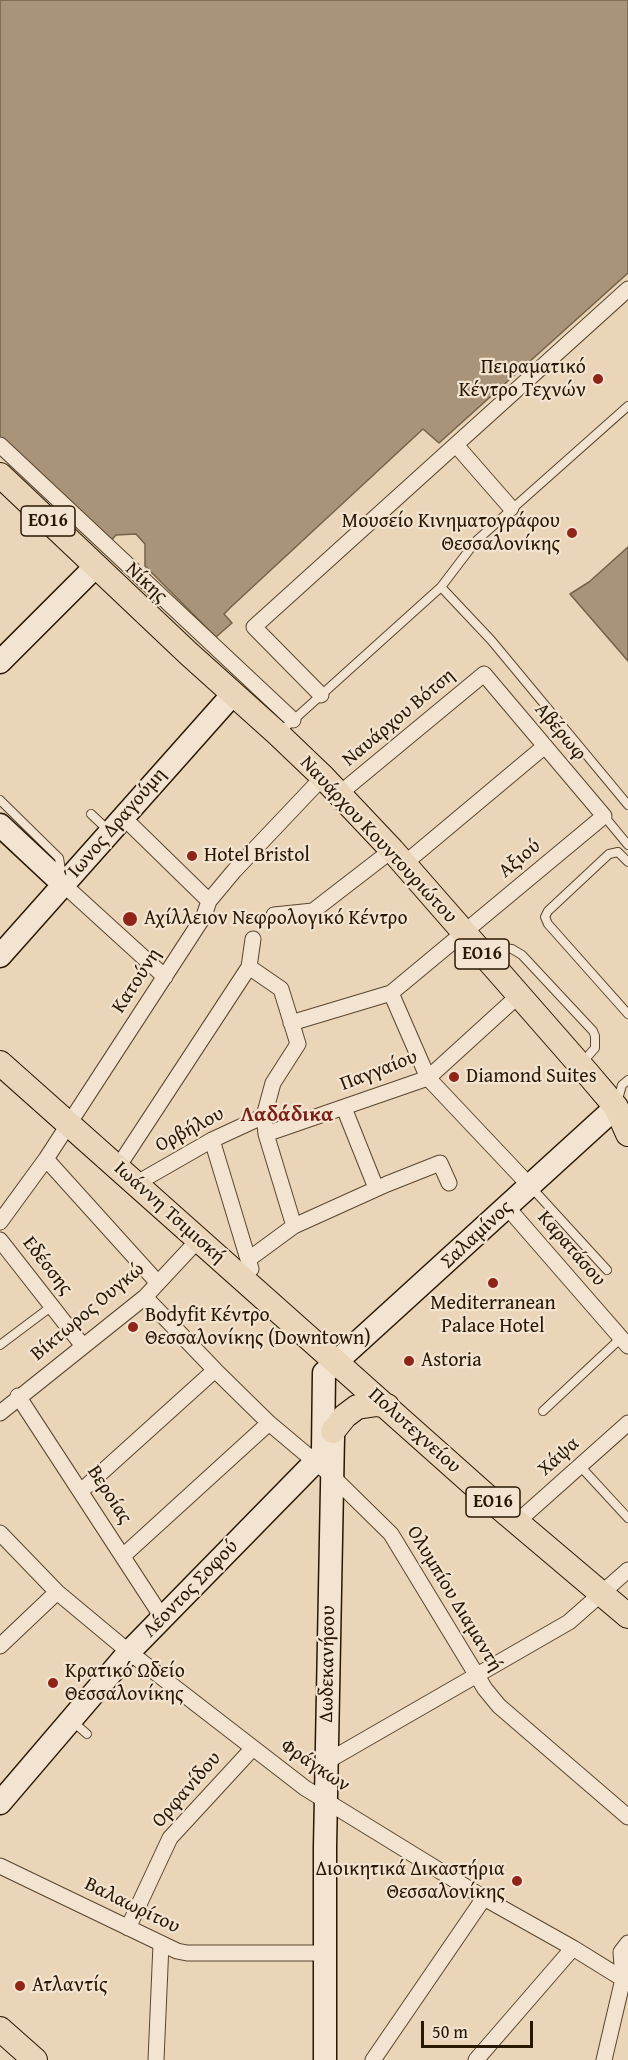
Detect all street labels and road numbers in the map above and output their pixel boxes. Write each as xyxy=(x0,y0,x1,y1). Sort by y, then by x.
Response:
road number: ΕΟ16 xyxy=(21,506,75,536)
street label: Νίκης xyxy=(120,558,172,608)
street label: Ναυάρχου Βότση xyxy=(338,664,460,772)
street label: Αβέρωφ xyxy=(529,698,591,766)
street label: Ναυάρχου Κουντουριώτου xyxy=(294,751,462,929)
street label: Ίωνος Δραγούμη xyxy=(60,763,172,887)
street label: Αξιού xyxy=(494,834,546,884)
road number: ΕΟ16 xyxy=(455,939,509,969)
street label: Κατούνη xyxy=(107,944,167,1018)
street label: Παγγαίου xyxy=(337,1045,421,1097)
street label: Ορβήλου xyxy=(152,1102,228,1158)
street label: Ιωάννη Τσιμισκή xyxy=(108,1157,230,1269)
street label: Σαλαμίνος xyxy=(436,1196,518,1274)
street label: Καρατάσου xyxy=(532,1206,610,1292)
street label: Εδέσσης xyxy=(17,1232,77,1300)
street label: Βίκτωρος Ουγκώ xyxy=(26,1258,150,1366)
street label: Πολυτεχνείου xyxy=(363,1383,465,1479)
street label: Χάψα xyxy=(533,1432,585,1482)
street label: Βεροίας xyxy=(81,1461,137,1529)
road number: ΕΟ16 xyxy=(466,1487,520,1517)
street label: Ολυμπίου Διαμαντή xyxy=(401,1522,507,1676)
street label: Λέοντος Σοφού xyxy=(138,1535,244,1643)
street label: Δωδεκανήσου xyxy=(315,1605,341,1723)
street label: Φράγκων xyxy=(276,1734,354,1798)
street label: Ορφανίδου xyxy=(148,1747,226,1833)
street label: Βαλαωρίτου xyxy=(80,1873,184,1939)

